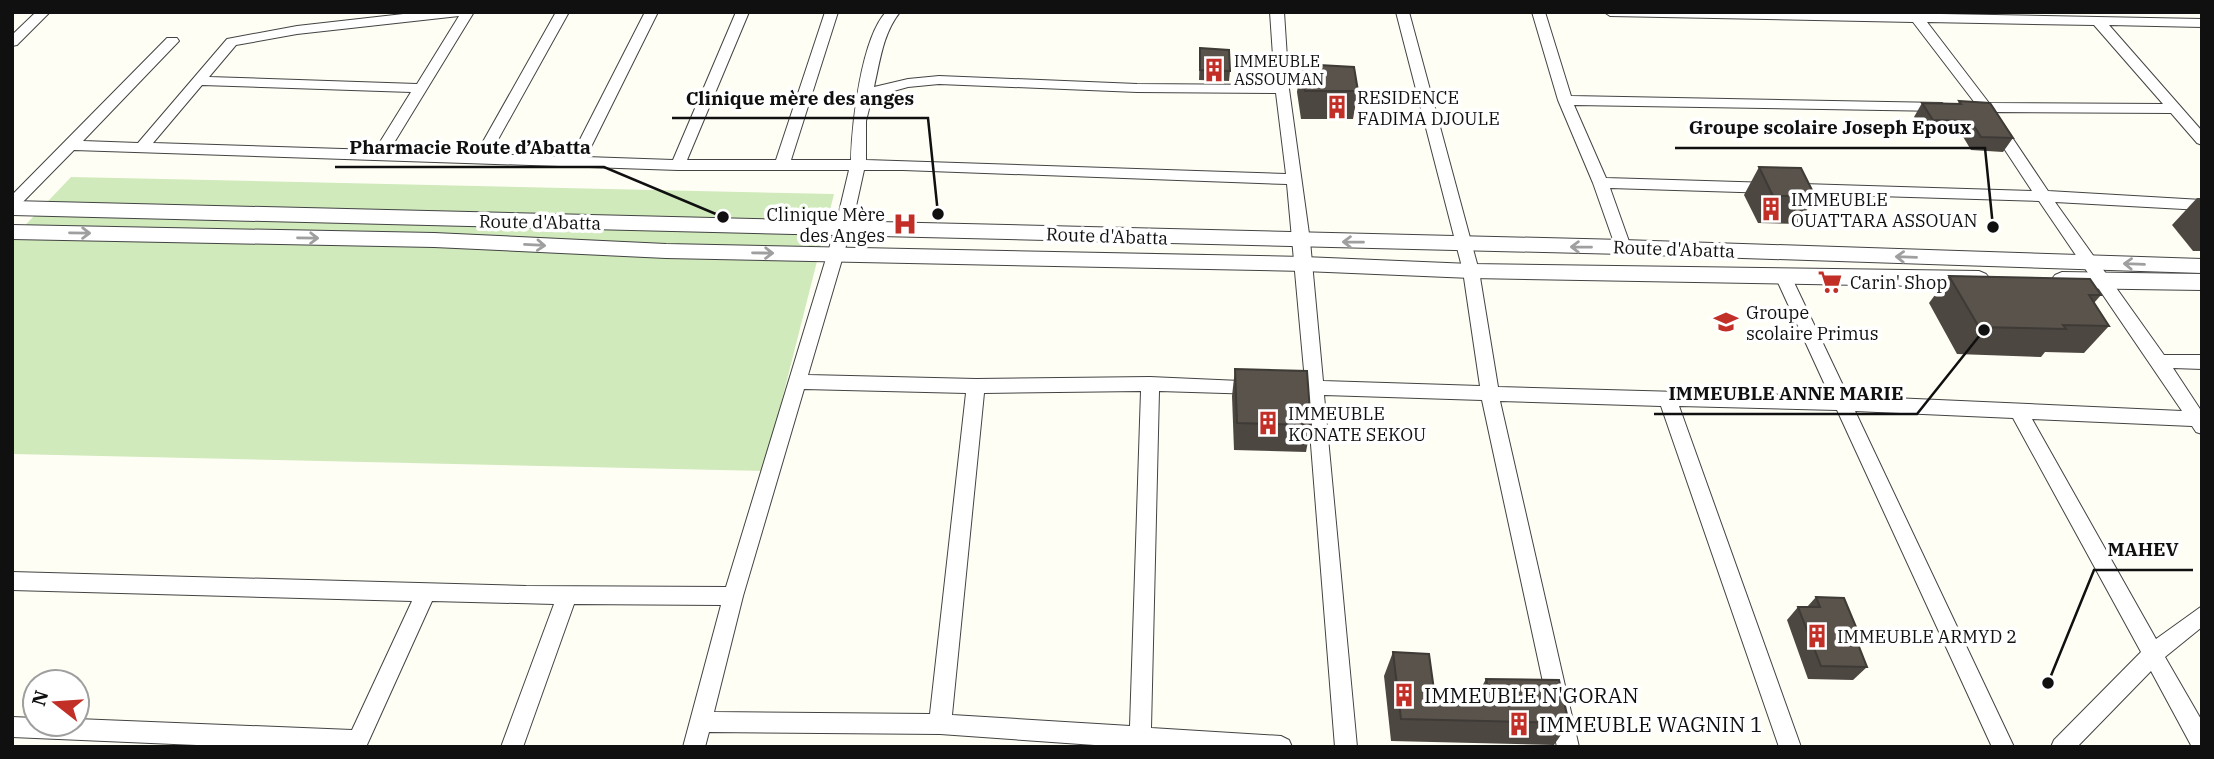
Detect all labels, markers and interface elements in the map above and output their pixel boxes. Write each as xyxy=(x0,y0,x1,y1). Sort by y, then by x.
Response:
place label: IMMEUBLE ASSOUMAN xyxy=(1234,51,1324,89)
building icon: IMMEUBLE ASSOUMAN xyxy=(1200,56,1228,84)
callout: Clinique mère des anges xyxy=(672,78,928,118)
text: Clinique mère des anges xyxy=(686,86,914,110)
place label: RESIDENCE FADIMA DJOULE xyxy=(1357,86,1500,130)
building icon: RESIDENCE FADIMA DJOULE xyxy=(1323,93,1351,121)
callout: Groupe scolaire Joseph Epoux xyxy=(1675,108,1985,148)
text: Groupe scolaire Joseph Epoux xyxy=(1689,115,1971,139)
callout: Pharmacie Route d’Abatta xyxy=(335,127,604,167)
text: Pharmacie Route d’Abatta xyxy=(349,135,591,159)
place label: IMMEUBLE OUATTARA ASSOUAN xyxy=(1791,188,1978,232)
building icon: IMMEUBLE OUATTARA ASSOUAN xyxy=(1757,195,1785,223)
place label: Clinique Mère des Anges xyxy=(766,203,885,247)
street label: Route d'Abatta xyxy=(479,209,601,235)
hospital icon: Clinique Mère des Anges xyxy=(891,210,919,238)
street label: Route d'Abatta xyxy=(1046,222,1169,250)
one-way arrow xyxy=(69,226,92,240)
one-way arrow xyxy=(296,232,319,245)
one-way arrow xyxy=(1342,235,1365,249)
street label: Route d'Abatta xyxy=(1613,235,1736,263)
one-way arrow xyxy=(524,238,547,251)
one-way arrow xyxy=(1570,240,1593,253)
one-way arrow xyxy=(751,246,774,260)
one-way arrow xyxy=(1895,250,1918,263)
one-way arrow xyxy=(2122,257,2145,270)
supermarket icon: Carin' Shop xyxy=(1816,268,1844,296)
place label: Carin' Shop xyxy=(1850,271,1947,294)
place label: Groupe scolaire Primus xyxy=(1746,301,1879,345)
school or university icon: Groupe scolaire Primus xyxy=(1712,308,1740,336)
callout: IMMEUBLE ANNE MARIE xyxy=(1654,374,1917,414)
text: IMMEUBLE ANNE MARIE xyxy=(1669,381,1903,405)
place label: IMMEUBLE KONATE SEKOU xyxy=(1288,402,1426,446)
building icon: IMMEUBLE KONATE SEKOU xyxy=(1254,409,1282,437)
callout: MAHEV xyxy=(2094,530,2193,570)
text: MAHEV xyxy=(2107,537,2179,561)
building icon: IMMEUBLE ARMYD 2 xyxy=(1803,622,1831,650)
place label: IMMEUBLE ARMYD 2 xyxy=(1837,625,2017,648)
north arrow xyxy=(21,668,91,738)
building icon: IMMEUBLE N'GORAN xyxy=(1390,681,1418,709)
place label: IMMEUBLE N'GORAN xyxy=(1424,681,1639,709)
text: N xyxy=(26,687,53,709)
building icon: IMMEUBLE WAGNIN 1 xyxy=(1505,710,1533,738)
place label: IMMEUBLE WAGNIN 1 xyxy=(1539,710,1763,738)

